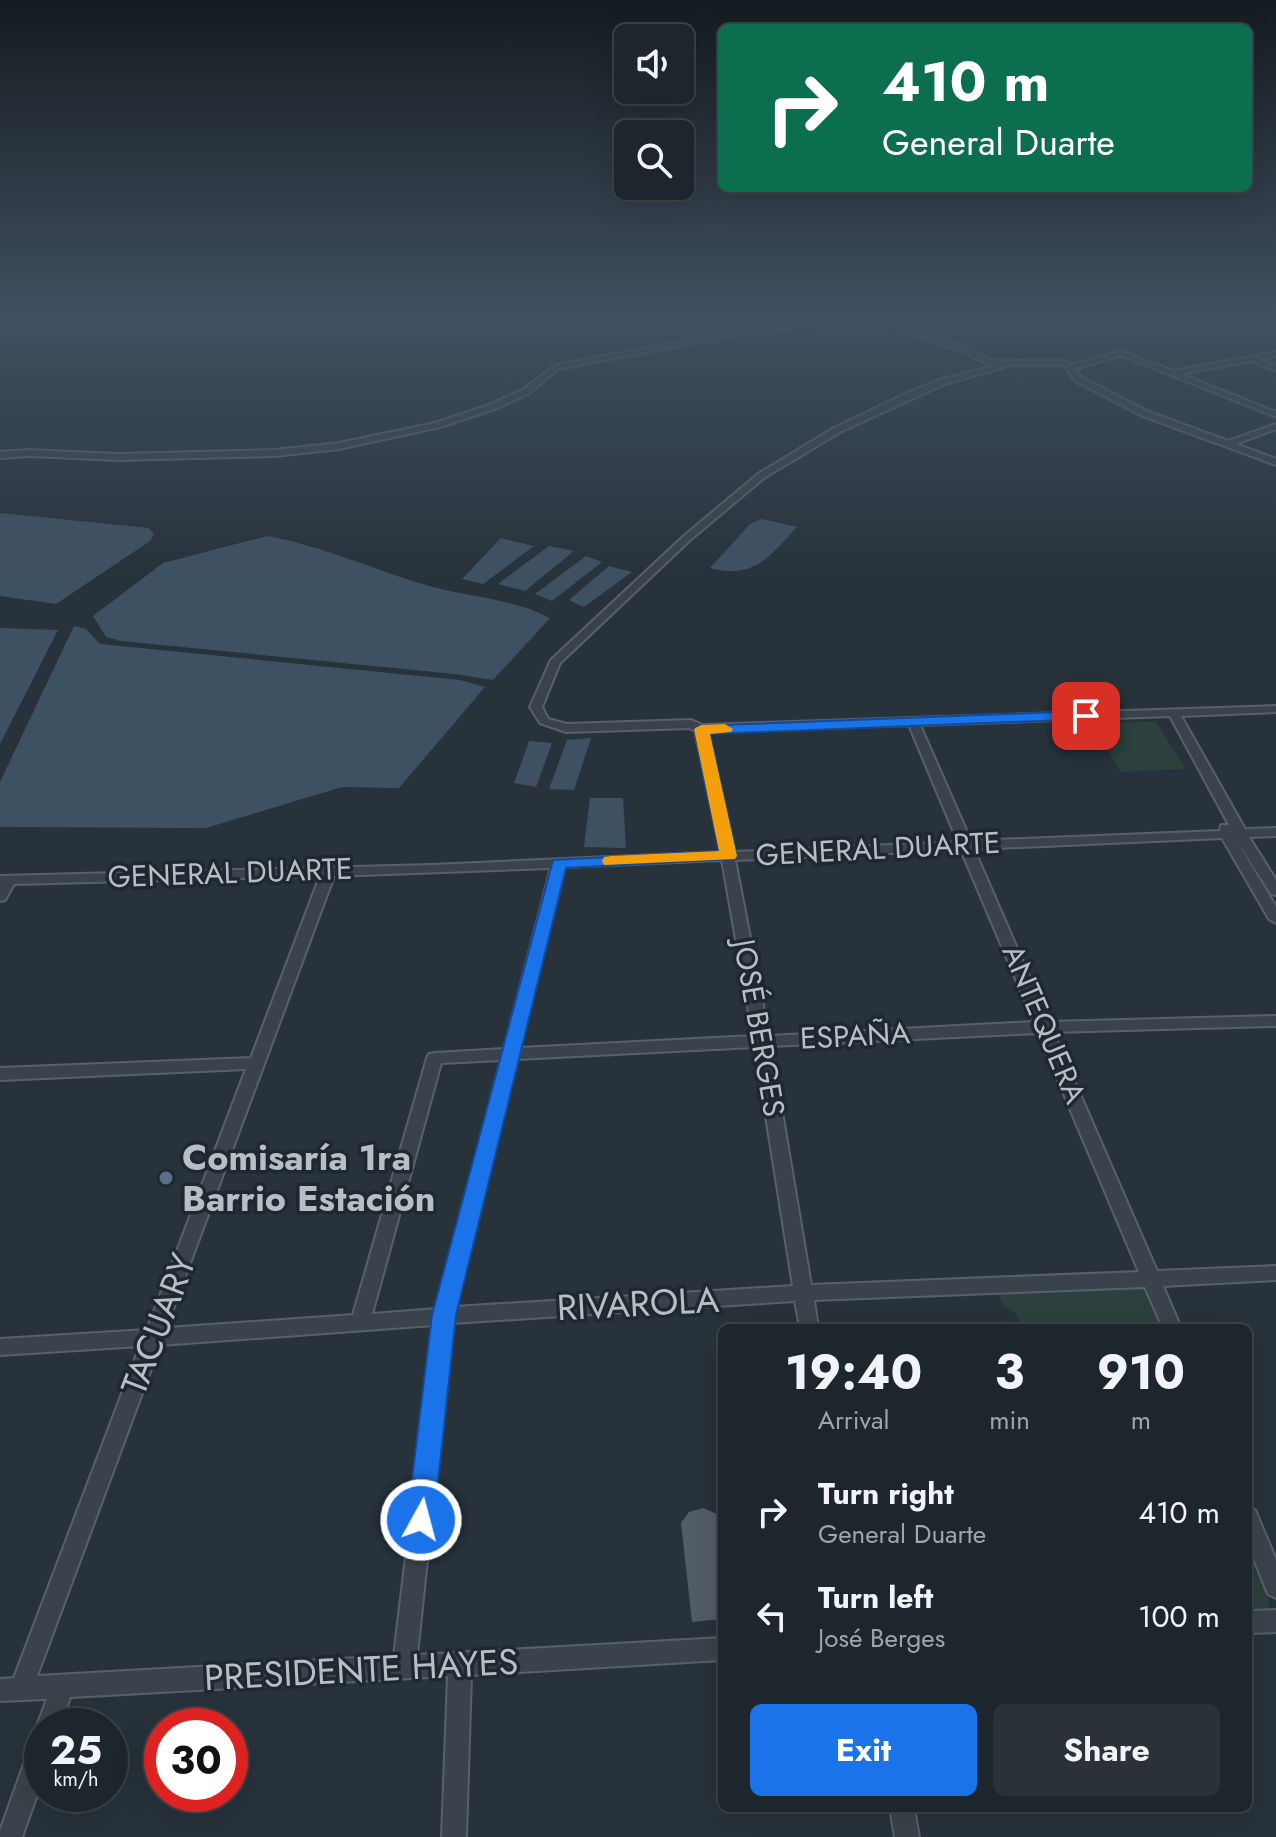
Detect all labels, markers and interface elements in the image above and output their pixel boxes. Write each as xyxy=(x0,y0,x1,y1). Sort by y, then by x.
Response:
map controls xyxy=(614,24,694,200)
button: sound xyxy=(614,24,694,104)
text: 410 m xyxy=(882,41,1049,122)
icon: right xyxy=(750,56,854,160)
text: General Duarte xyxy=(882,116,1115,168)
button: search xyxy=(614,120,694,200)
pin xyxy=(1052,682,1120,750)
icon: arrive xyxy=(1064,694,1108,738)
street label: GENERAL DUARTE xyxy=(755,821,1001,876)
street label: GENERAL DUARTE xyxy=(107,847,353,898)
street label: JOSÉ BERGES xyxy=(722,932,796,1120)
street label: ANTEQUERA xyxy=(992,938,1097,1110)
street label: ESPAÑA xyxy=(799,1011,911,1060)
place label: Comisaría 1ra Barrio Estación xyxy=(182,1131,436,1224)
marker: Comisaría 1ra Barrio Estación xyxy=(157,1169,175,1187)
street label: TACUARY xyxy=(107,1245,209,1402)
street label: RIVAROLA xyxy=(555,1273,721,1333)
text: 19:40 xyxy=(785,1338,922,1407)
text: 3 xyxy=(995,1338,1024,1407)
text: 910 xyxy=(1097,1338,1185,1407)
text: Arrival xyxy=(818,1401,889,1439)
text: min xyxy=(989,1401,1030,1439)
text: m xyxy=(1131,1401,1151,1439)
text: Turn right xyxy=(818,1472,954,1515)
position arrow xyxy=(379,1478,463,1562)
icon: right xyxy=(750,1490,794,1534)
text: 410 m xyxy=(1139,1491,1220,1534)
text: General Duarte xyxy=(818,1515,986,1553)
text: Turn left xyxy=(818,1576,933,1619)
icon: left xyxy=(750,1594,794,1638)
text: 100 m xyxy=(1138,1595,1220,1638)
text: José Berges xyxy=(818,1619,945,1657)
street label: PRESIDENTE HAYES xyxy=(203,1635,519,1703)
button: Exit xyxy=(750,1704,977,1796)
button: Share xyxy=(993,1704,1220,1796)
speed limit sign: 30 xyxy=(144,1708,248,1812)
text: 25 xyxy=(50,1721,102,1779)
text: km/h xyxy=(53,1765,99,1794)

